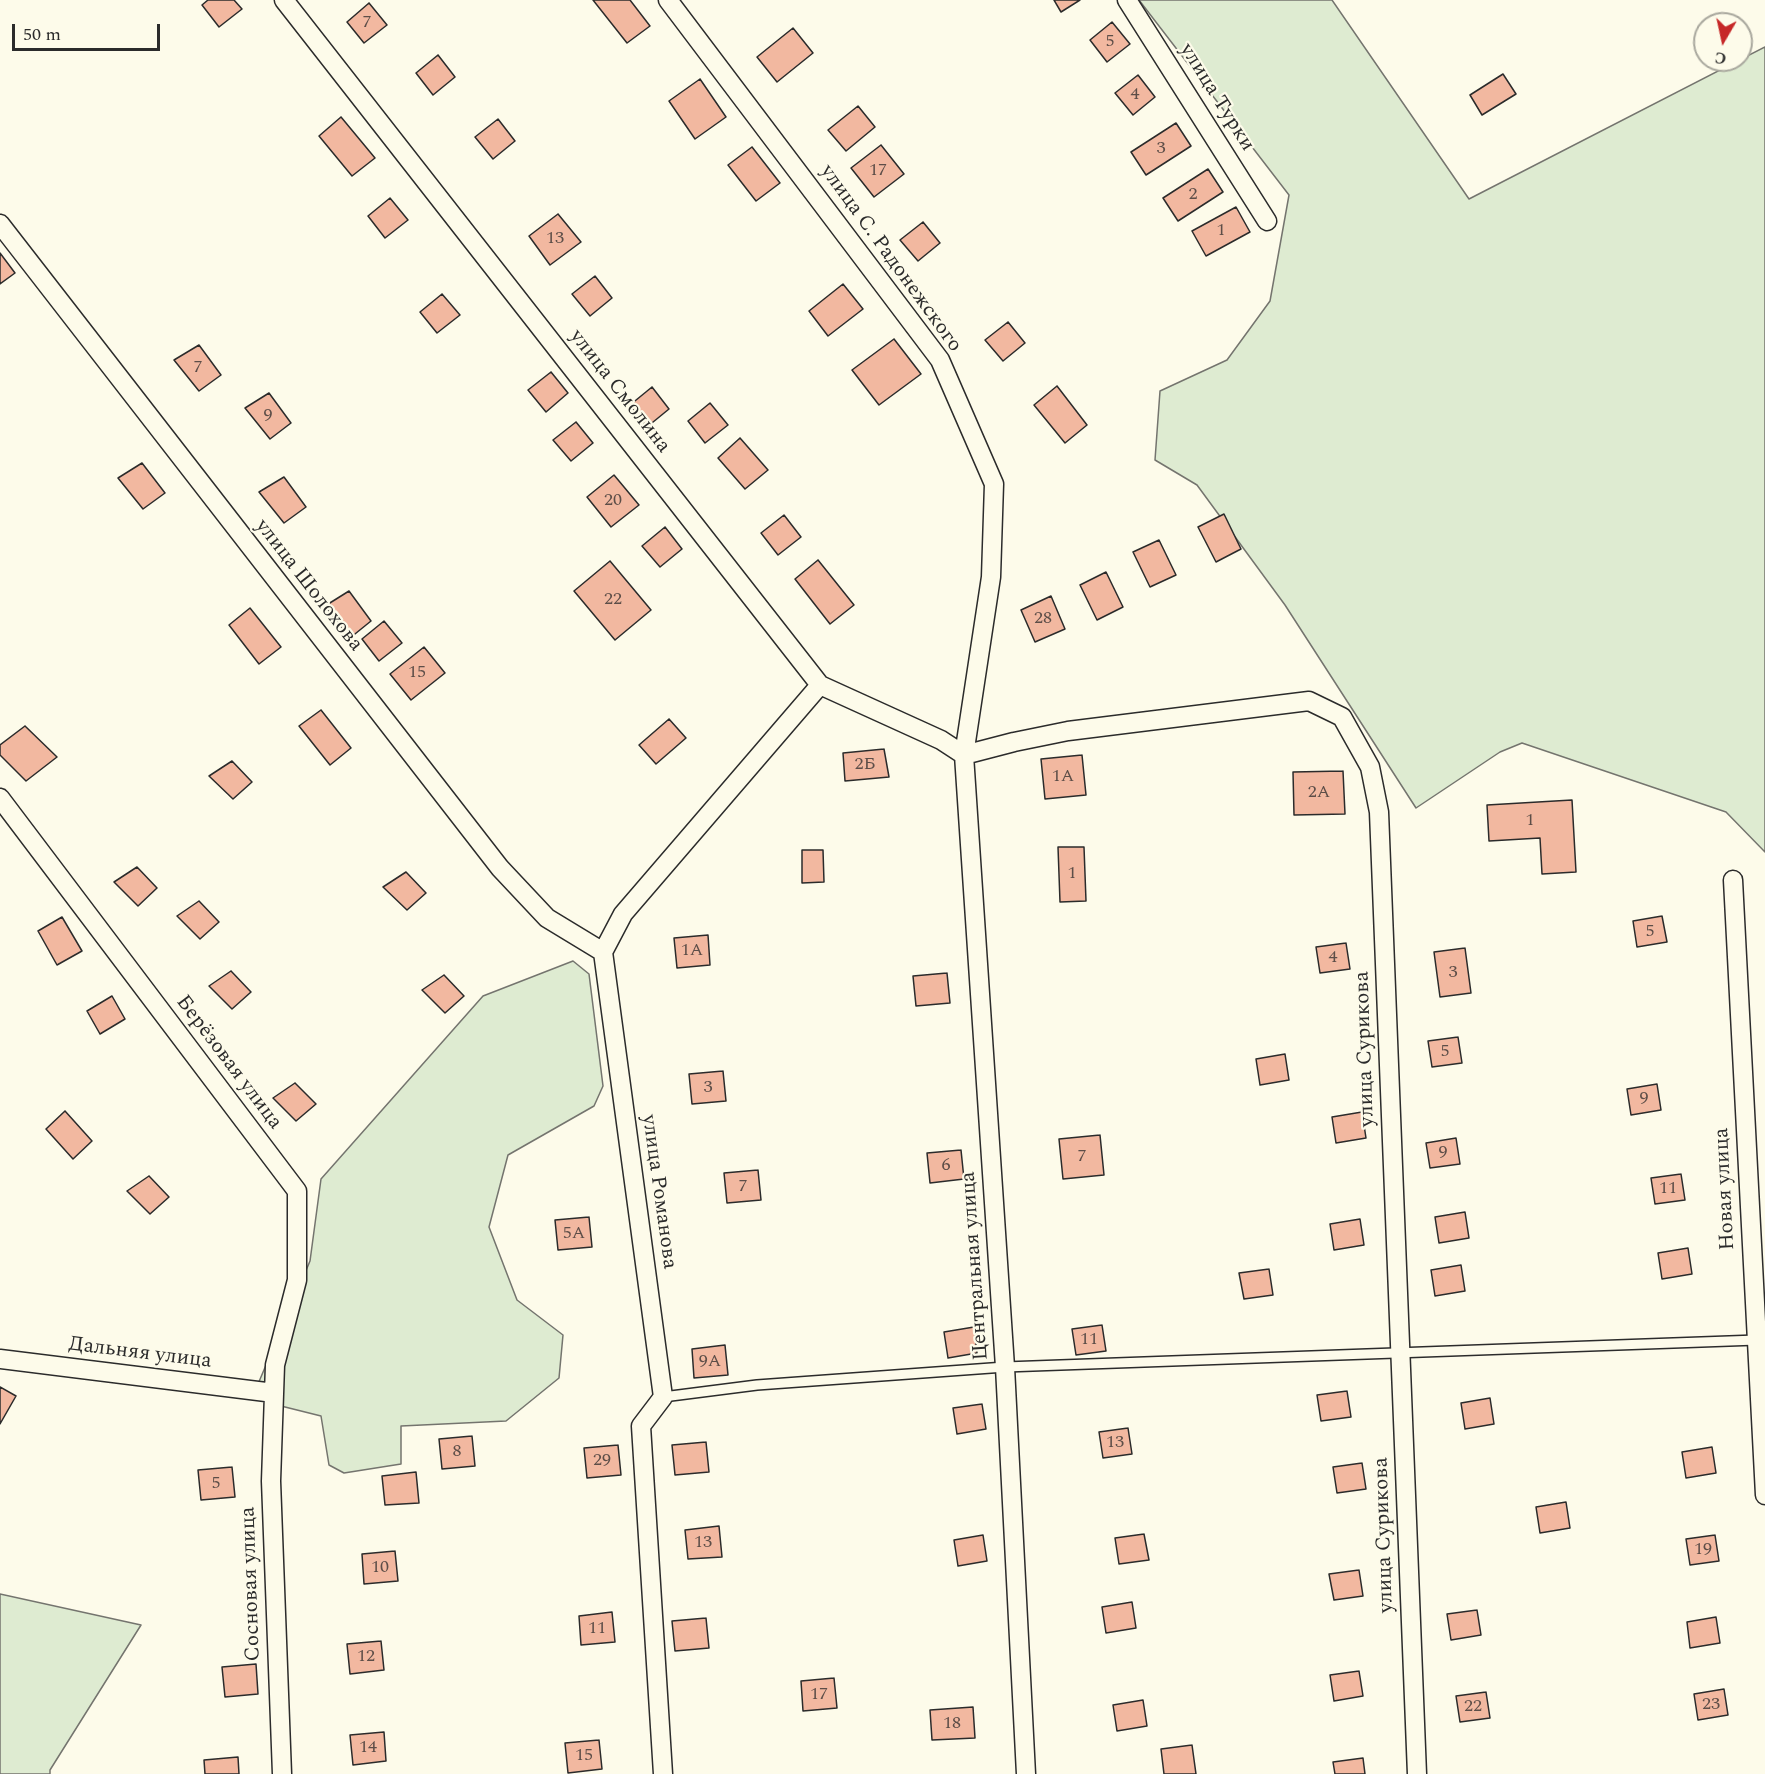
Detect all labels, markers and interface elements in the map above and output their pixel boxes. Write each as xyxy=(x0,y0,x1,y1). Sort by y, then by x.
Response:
scale bar xyxy=(15,12,164,50)
house number: 7 xyxy=(363,12,371,34)
north arrow xyxy=(1693,12,1753,72)
text: 50 m xyxy=(23,21,61,48)
house number: 5 xyxy=(1106,31,1114,53)
street label: улица Турки xyxy=(1173,39,1259,157)
text: С xyxy=(1713,45,1728,71)
house number: 4 xyxy=(1131,84,1139,106)
house number: 3 xyxy=(1157,138,1165,160)
street label: улица С. Радонежского xyxy=(814,160,966,358)
house number: 17 xyxy=(869,160,887,182)
house number: 2 xyxy=(1189,184,1197,206)
house number: 1 xyxy=(1217,220,1225,242)
house number: 13 xyxy=(546,228,564,250)
street label: улица Смолина xyxy=(563,325,675,459)
house number: 7 xyxy=(194,357,202,379)
house number: 9 xyxy=(264,405,272,427)
house number: 20 xyxy=(604,490,622,512)
street label: улица Шолохова xyxy=(249,515,367,657)
house number: 22 xyxy=(604,589,622,611)
house number: 28 xyxy=(1034,608,1052,630)
house number: 15 xyxy=(408,662,426,684)
house number: 2Б xyxy=(854,754,876,776)
house number: 1А xyxy=(1052,766,1074,788)
house number: 2А xyxy=(1308,782,1330,804)
house number: 1 xyxy=(1526,810,1534,832)
house number: 1 xyxy=(1068,863,1076,885)
house number: 5 xyxy=(1646,921,1654,943)
house number: 1А xyxy=(681,940,703,962)
house number: 4 xyxy=(1329,947,1337,969)
house number: 3 xyxy=(1449,962,1457,984)
street label: улица Сурикова xyxy=(1351,971,1381,1127)
street label: Берёзовая улица xyxy=(169,991,287,1135)
house number: 5 xyxy=(1441,1041,1449,1063)
house number: 3 xyxy=(704,1077,712,1099)
house number: 9 xyxy=(1640,1088,1648,1110)
street label: улица Романова xyxy=(635,1113,681,1271)
street label: Новая улица xyxy=(1710,1127,1742,1251)
house number: 9 xyxy=(1439,1142,1447,1164)
house number: 7 xyxy=(1078,1146,1086,1168)
house number: 6 xyxy=(942,1155,950,1177)
street label: Центральная улица xyxy=(957,1171,995,1361)
house number: 7 xyxy=(739,1176,747,1198)
house number: 11 xyxy=(1659,1178,1677,1200)
house number: 5А xyxy=(563,1223,585,1245)
house number: 11 xyxy=(1080,1329,1098,1351)
street label: Дальняя улица xyxy=(67,1333,213,1375)
house number: 9А xyxy=(699,1351,721,1373)
house number: 13 xyxy=(1106,1432,1124,1454)
house number: 8 xyxy=(453,1441,461,1463)
house number: 29 xyxy=(593,1450,611,1472)
street label: улица Сурикова xyxy=(1370,1457,1400,1613)
house number: 5 xyxy=(212,1473,220,1495)
street label: Сосновая улица xyxy=(237,1506,267,1662)
house number: 13 xyxy=(694,1532,712,1554)
house number: 19 xyxy=(1694,1539,1712,1561)
house number: 10 xyxy=(371,1557,389,1579)
house number: 11 xyxy=(588,1618,606,1640)
house number: 12 xyxy=(357,1646,375,1668)
house number: 17 xyxy=(810,1684,828,1706)
house number: 23 xyxy=(1702,1694,1720,1716)
house number: 22 xyxy=(1464,1696,1482,1718)
house number: 18 xyxy=(943,1713,961,1735)
house number: 14 xyxy=(359,1737,377,1759)
house number: 15 xyxy=(575,1745,593,1767)

